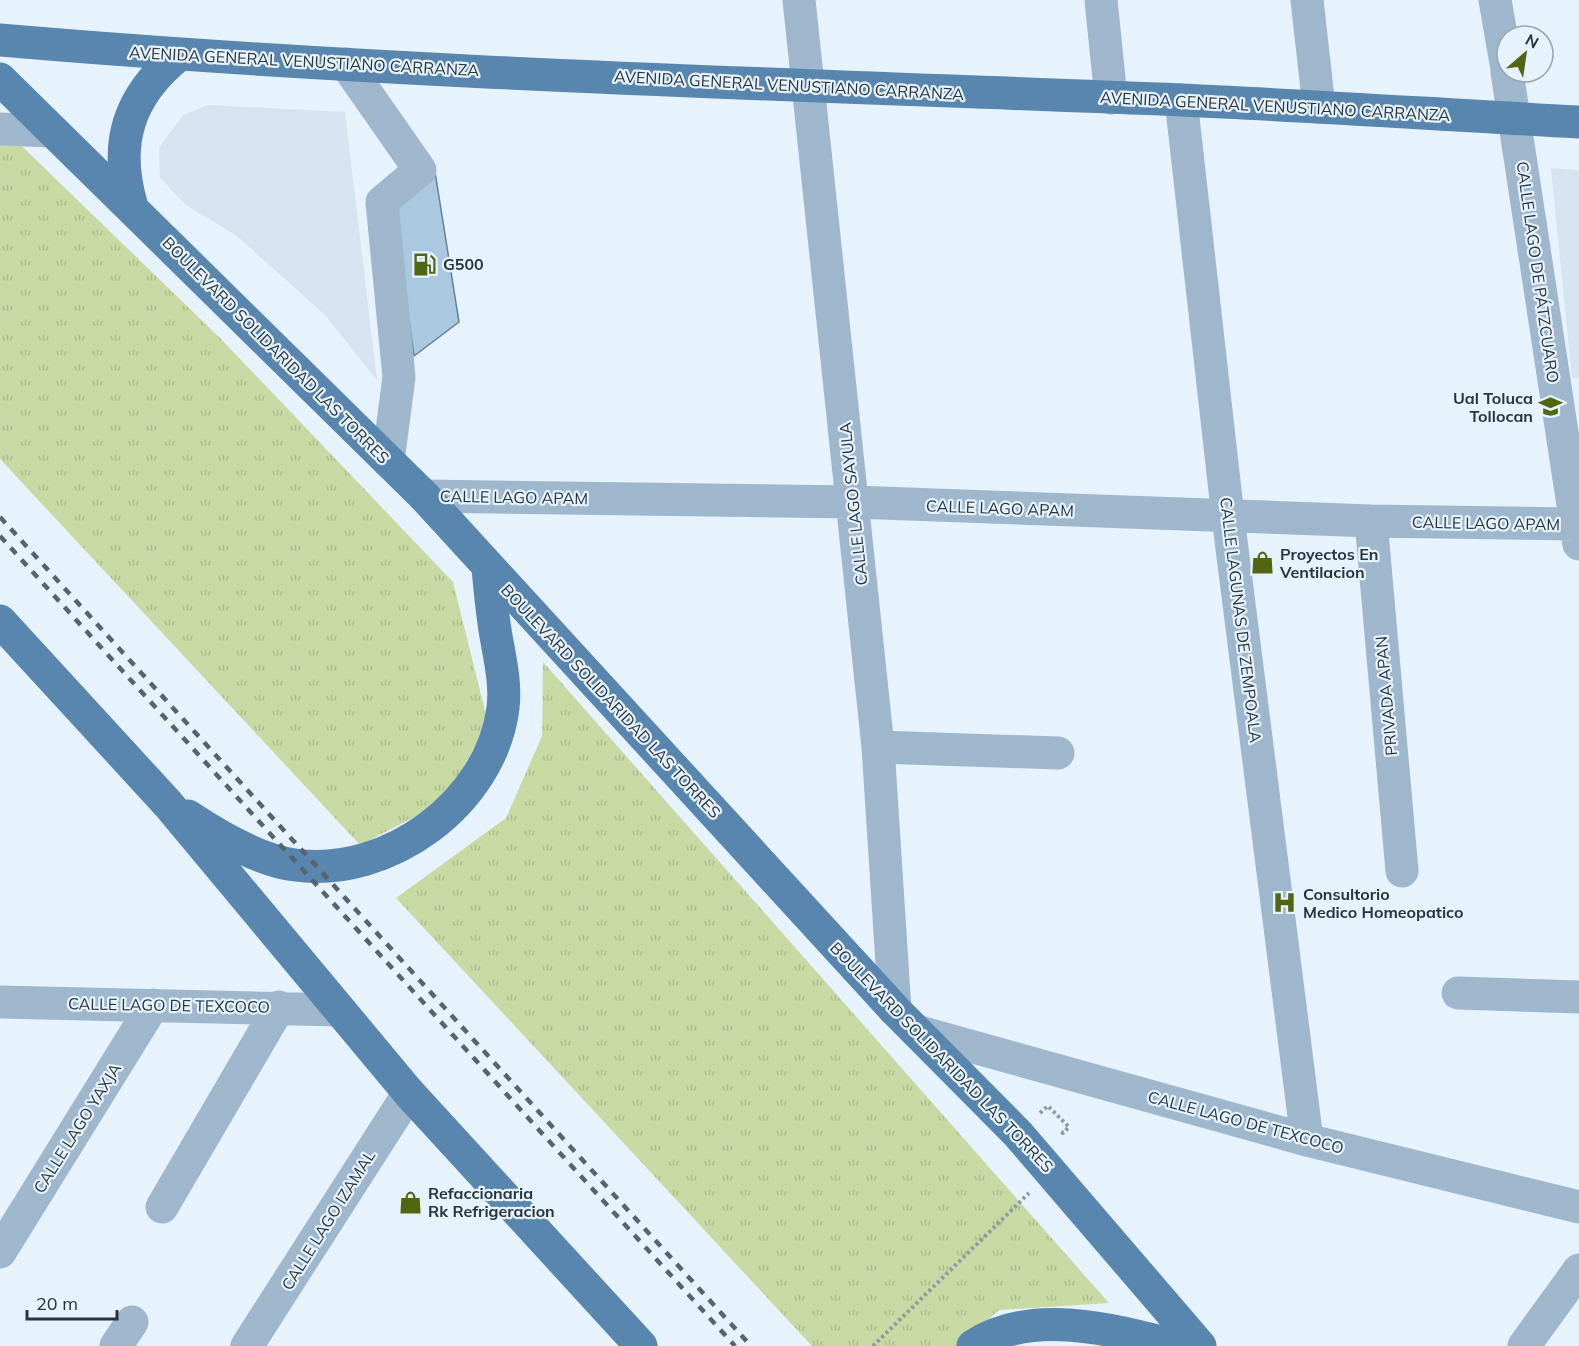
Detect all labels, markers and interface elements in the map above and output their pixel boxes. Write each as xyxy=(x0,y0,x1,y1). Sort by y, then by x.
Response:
north arrow xyxy=(1495,24,1555,84)
text: N xyxy=(1522,29,1542,53)
street label: AVENIDA GENERAL VENUSTIANO CARRANZA xyxy=(128,42,480,80)
street label: AVENIDA GENERAL VENUSTIANO CARRANZA xyxy=(613,66,965,104)
street label: AVENIDA GENERAL VENUSTIANO CARRANZA xyxy=(1099,87,1451,125)
street label: CALLE LAGO DE PÁTZCUARO xyxy=(1513,160,1563,384)
street label: BOULEVARD SOLIDARIDAD LAS TORRES xyxy=(158,232,394,468)
fuel station icon: G500 xyxy=(412,251,438,277)
place label: G500 xyxy=(443,254,484,274)
place label: Ual Toluca Tollocan xyxy=(1453,388,1533,426)
school or university icon: Ual Toluca Tollocan xyxy=(1538,394,1564,420)
street label: CALLE LAGO SAYULA xyxy=(834,421,872,587)
street label: CALLE LAGO APAM xyxy=(440,486,588,508)
street label: CALLE LAGO APAM xyxy=(926,495,1074,521)
street label: CALLE LAGUNAS DE ZEMPOALA xyxy=(1216,496,1266,744)
street label: CALLE LAGO APAM xyxy=(1412,512,1560,534)
place label: Proyectos En Ventilacion xyxy=(1279,544,1378,582)
shop icon: Proyectos En Ventilacion xyxy=(1249,550,1275,576)
street label: BOULEVARD SOLIDARIDAD LAS TORRES xyxy=(497,580,725,822)
street label: PRIVADA APAN xyxy=(1371,635,1401,757)
place label: Consultorio Medico Homeopatico xyxy=(1303,884,1463,922)
hospital icon: Consultorio Medico Homeopatico xyxy=(1272,890,1298,916)
street label: BOULEVARD SOLIDARIDAD LAS TORRES xyxy=(826,938,1058,1176)
street label: CALLE LAGO DE TEXCOCO xyxy=(68,993,270,1017)
street label: CALLE LAGO YAXJA xyxy=(29,1059,125,1197)
street label: CALLE LAGO DE TEXCOCO xyxy=(1146,1086,1346,1158)
street label: CALLE LAGO IZAMAL xyxy=(277,1146,379,1294)
place label: Refaccionaria Rk Refrigeracion xyxy=(428,1183,555,1221)
shop icon: Refaccionaria Rk Refrigeracion xyxy=(397,1189,423,1215)
scale bar xyxy=(27,1283,117,1321)
text: 20 m xyxy=(36,1292,78,1315)

